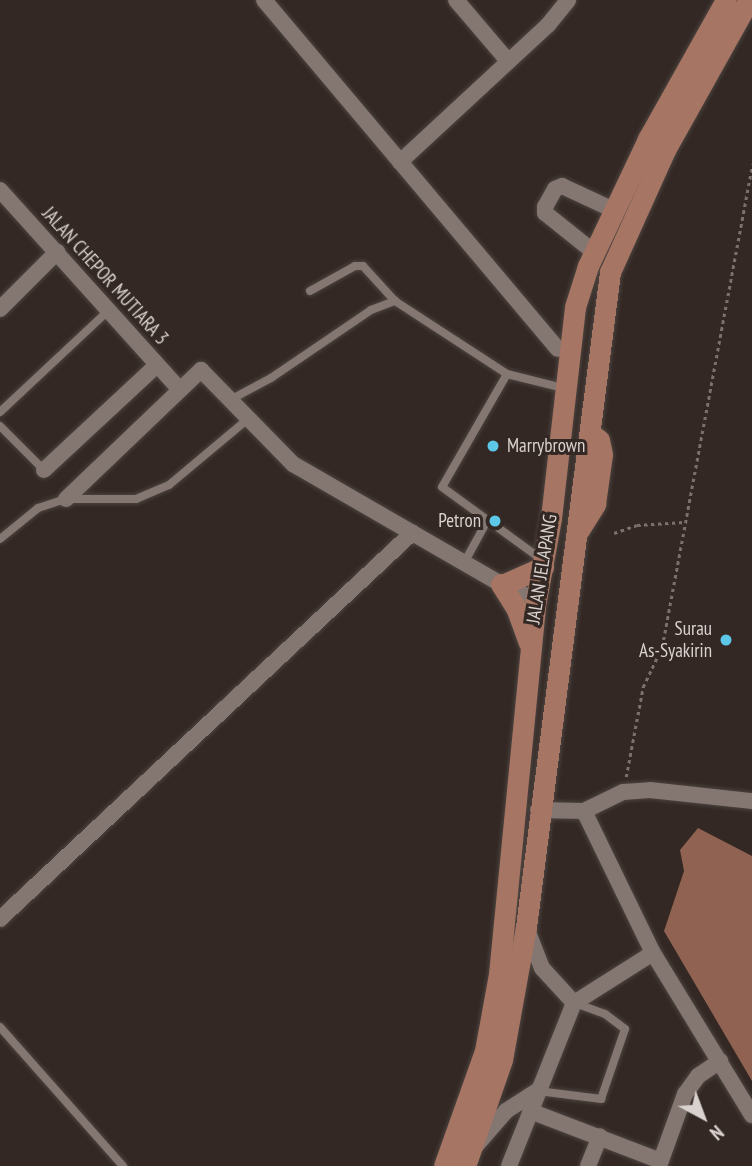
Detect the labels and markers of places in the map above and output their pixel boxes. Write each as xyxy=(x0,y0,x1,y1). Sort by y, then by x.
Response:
place label: Marrybrown xyxy=(507,435,585,457)
marker: Marrybrown xyxy=(485,438,501,454)
place label: Petron xyxy=(438,510,481,532)
marker: Petron xyxy=(487,513,503,529)
place label: Surau As-Syakirin xyxy=(639,618,712,662)
marker: Surau As-Syakirin xyxy=(718,632,734,648)

